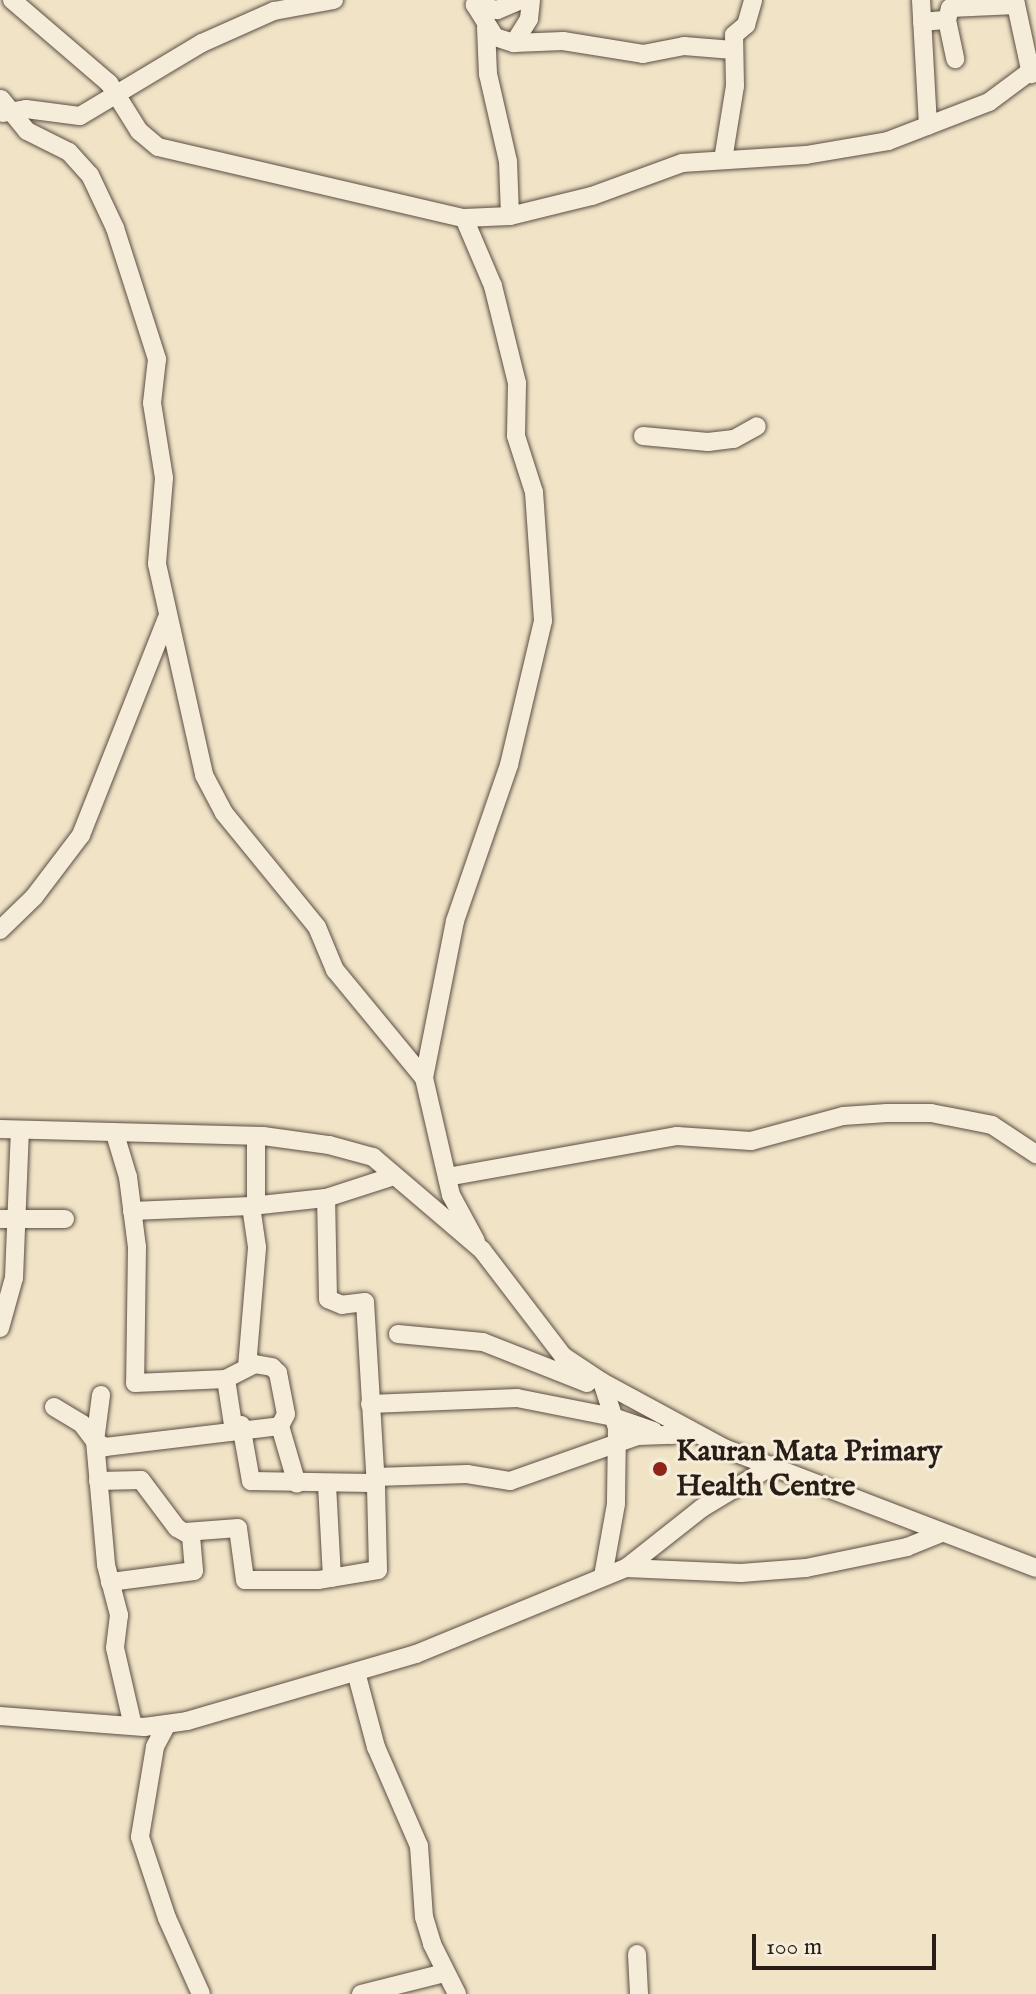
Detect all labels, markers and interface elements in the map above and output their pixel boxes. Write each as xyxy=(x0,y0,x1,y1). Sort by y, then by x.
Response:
place label: Kauran Mata Primary Health Centre xyxy=(676,1434,942,1504)
marker: Kauran Mata Primary Health Centre xyxy=(651,1460,669,1478)
scale bar xyxy=(756,1918,940,1968)
text: 100 m xyxy=(766,1932,822,1963)

